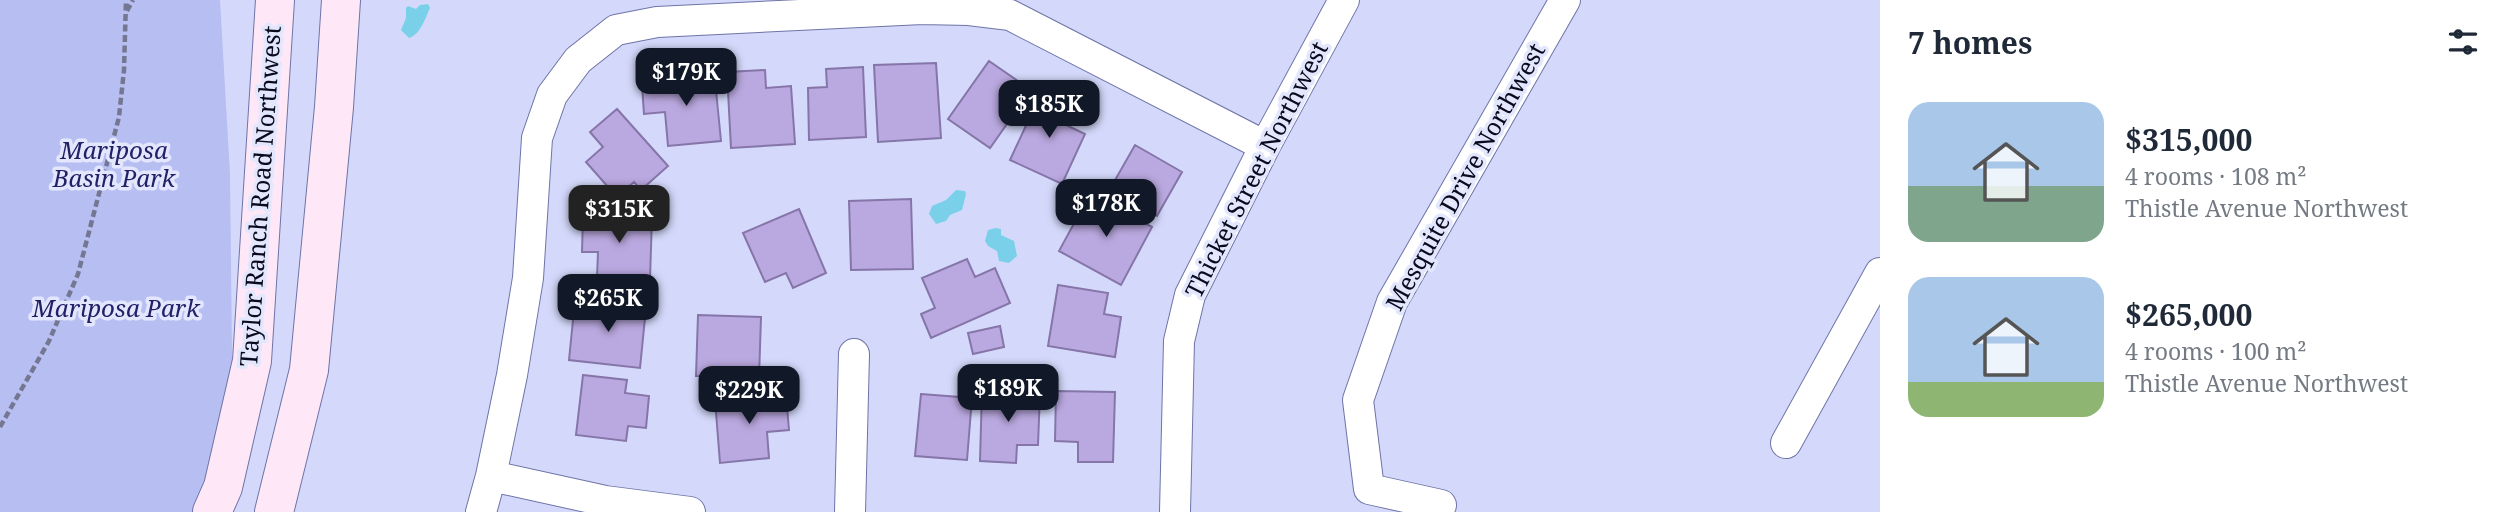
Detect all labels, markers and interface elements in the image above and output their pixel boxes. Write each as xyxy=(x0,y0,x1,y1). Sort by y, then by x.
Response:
text: 7 homes xyxy=(1908,22,2032,63)
icon: filters xyxy=(2444,23,2482,61)
street label: Taylor Ranch Road Northwest xyxy=(231,24,288,367)
street label: Thicket Street Northwest xyxy=(1177,35,1335,303)
street label: Mesquite Drive Northwest xyxy=(1377,37,1552,316)
pin: $179K xyxy=(637,48,735,108)
text: $179K xyxy=(652,55,720,87)
pin: $185K xyxy=(1000,80,1098,140)
text: $185K xyxy=(1015,87,1083,119)
text: $315,000 xyxy=(2125,119,2252,160)
icon: home xyxy=(1964,130,2048,214)
park label: Mariposa Basin Park xyxy=(52,133,176,194)
text: 4 rooms · 108 m² xyxy=(2125,160,2307,192)
pin: $178K xyxy=(1057,180,1155,239)
pin: $315K xyxy=(570,186,668,245)
text: $178K xyxy=(1072,186,1140,218)
text: $315K xyxy=(585,192,653,224)
text: Thistle Avenue Northwest xyxy=(2125,192,2408,224)
pin: $265K xyxy=(559,274,657,334)
text: $265K xyxy=(574,281,642,313)
park label: Mariposa Park xyxy=(31,291,201,324)
text: $265,000 xyxy=(2125,294,2252,335)
icon: home xyxy=(1964,305,2048,389)
text: 4 rooms · 100 m² xyxy=(2125,335,2307,367)
pin: $189K xyxy=(959,364,1057,424)
pin: $229K xyxy=(700,366,798,426)
text: Thistle Avenue Northwest xyxy=(2125,367,2408,399)
text: $189K xyxy=(974,371,1042,403)
text: $229K xyxy=(715,373,783,405)

